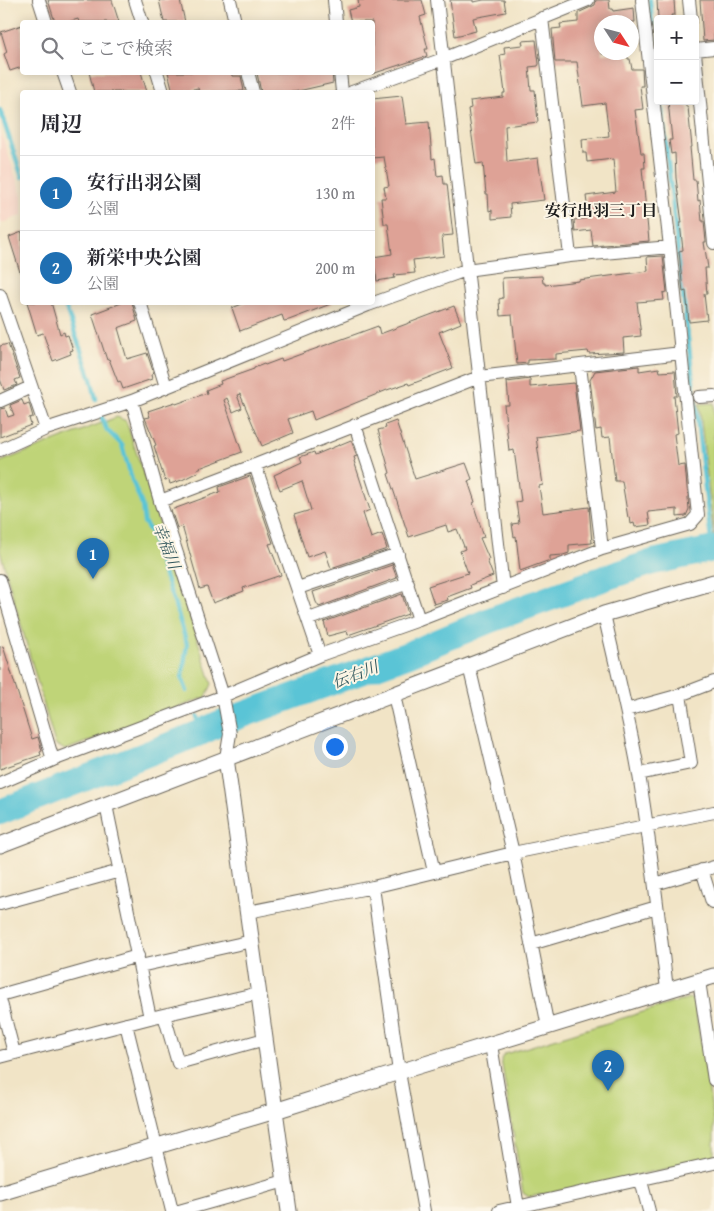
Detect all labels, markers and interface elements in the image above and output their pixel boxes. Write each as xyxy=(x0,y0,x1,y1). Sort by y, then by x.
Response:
north arrow xyxy=(594,15,639,60)
map controls xyxy=(654,15,699,105)
button: + xyxy=(654,15,699,60)
search box xyxy=(20,20,375,75)
icon: search xyxy=(38,34,66,62)
text: ここで検索 xyxy=(78,34,173,62)
button: − xyxy=(654,60,699,105)
text: 周辺 xyxy=(40,108,82,139)
text: 2件 xyxy=(331,111,355,135)
text: 安行出羽公園 xyxy=(87,168,201,196)
text: 1 xyxy=(52,181,60,205)
text: 130 m xyxy=(315,181,355,205)
text: 公園 xyxy=(87,196,119,220)
district label: 安行出羽三丁目 xyxy=(545,198,657,222)
text: 新栄中央公園 xyxy=(87,243,201,271)
text: 2 xyxy=(52,256,60,280)
text: 200 m xyxy=(315,256,355,280)
text: 公園 xyxy=(87,271,119,295)
water label: 幸福川 xyxy=(147,519,188,575)
pin: 1 xyxy=(77,538,109,579)
water label: 伝右川 xyxy=(328,653,384,694)
your location xyxy=(322,734,348,760)
pin: 2 xyxy=(592,1050,624,1091)

